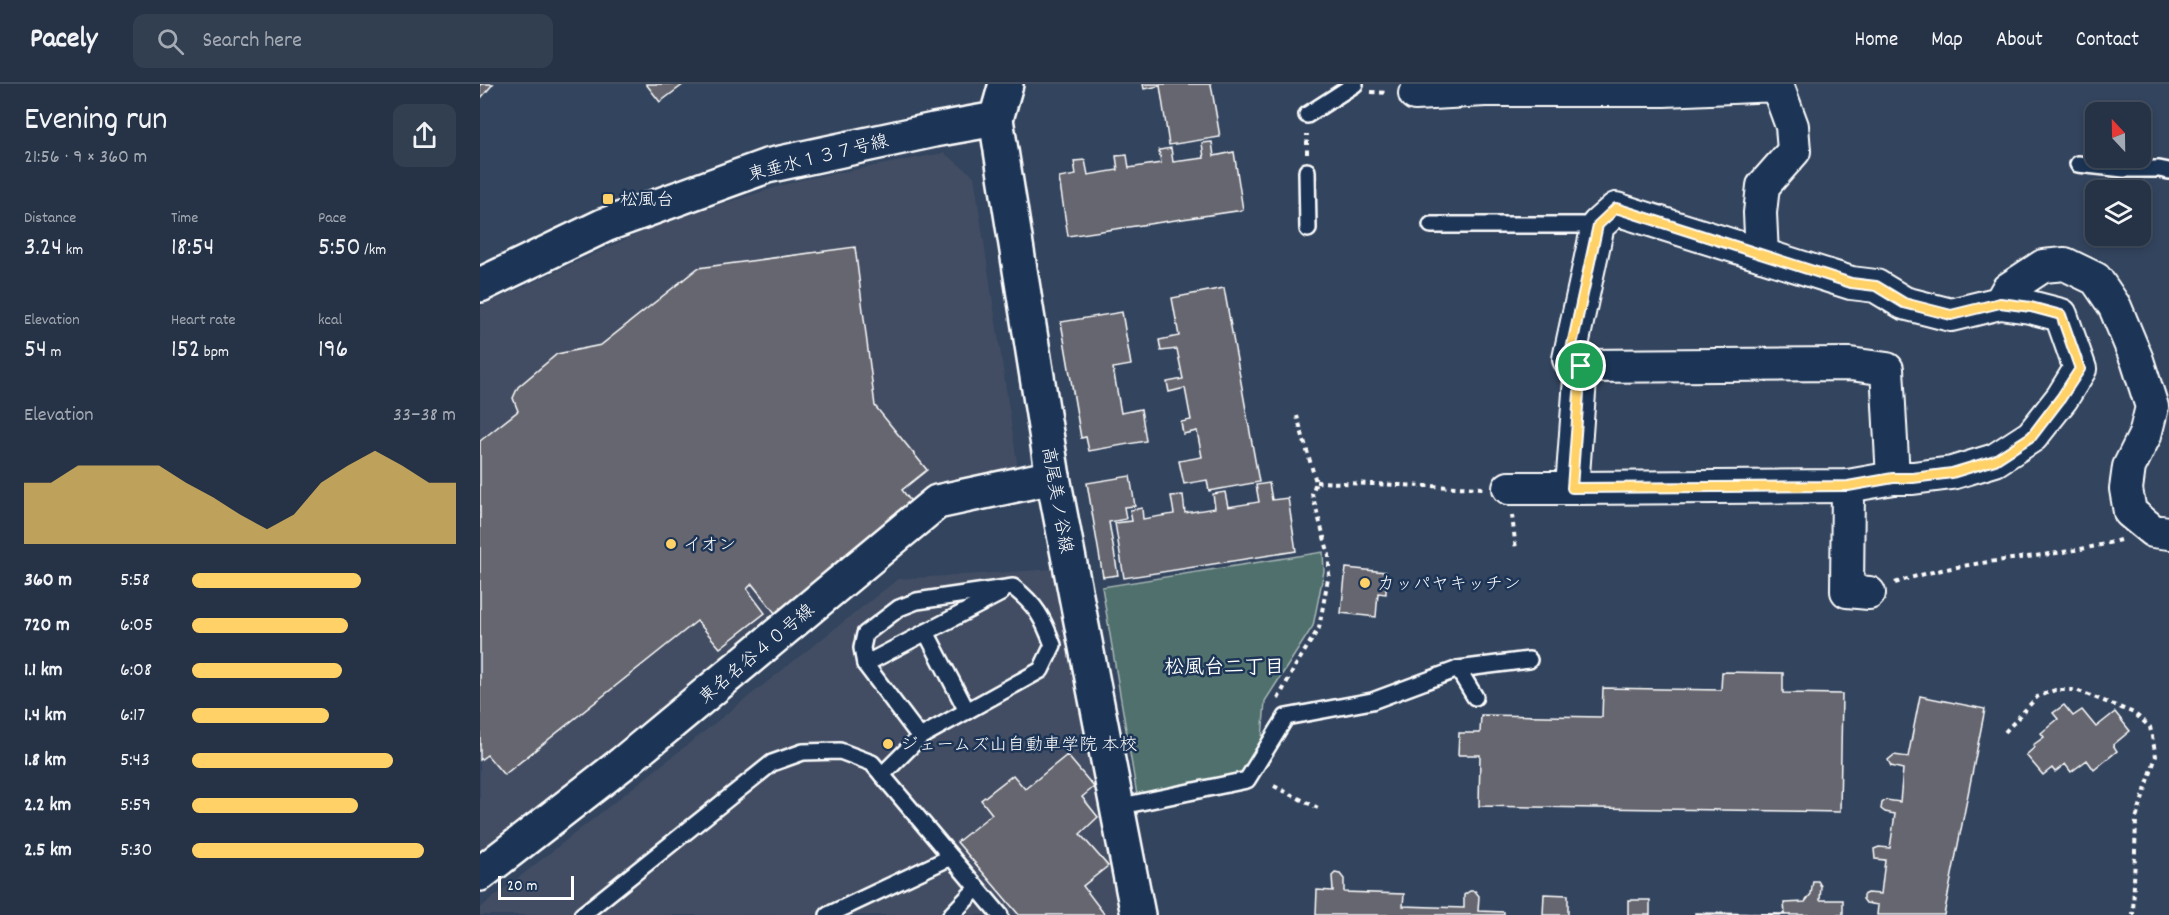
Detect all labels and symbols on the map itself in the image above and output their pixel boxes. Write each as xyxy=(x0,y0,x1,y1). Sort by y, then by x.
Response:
north arrow xyxy=(2085,102,2151,168)
street label: 東垂水１３７号線 xyxy=(746,130,891,189)
place label: 松風台 xyxy=(620,189,674,214)
marker: 松風台 xyxy=(601,192,615,206)
pin xyxy=(1555,340,1606,391)
street label: 高尾美ノ谷線 xyxy=(1034,445,1077,556)
place label: イオン xyxy=(683,534,736,559)
marker: イオン xyxy=(664,537,678,551)
place label: カッパヤキッチン xyxy=(1377,573,1521,598)
marker: カッパヤキッチン xyxy=(1358,576,1372,590)
street label: 東名名谷４０号線 xyxy=(694,599,821,711)
district label: 松風台二丁目 xyxy=(1164,655,1284,683)
place label: ジェームズ山自動車学院 本校 xyxy=(900,734,1137,759)
marker: ジェームズ山自動車学院 本校 xyxy=(881,737,895,751)
scale bar xyxy=(498,873,574,900)

